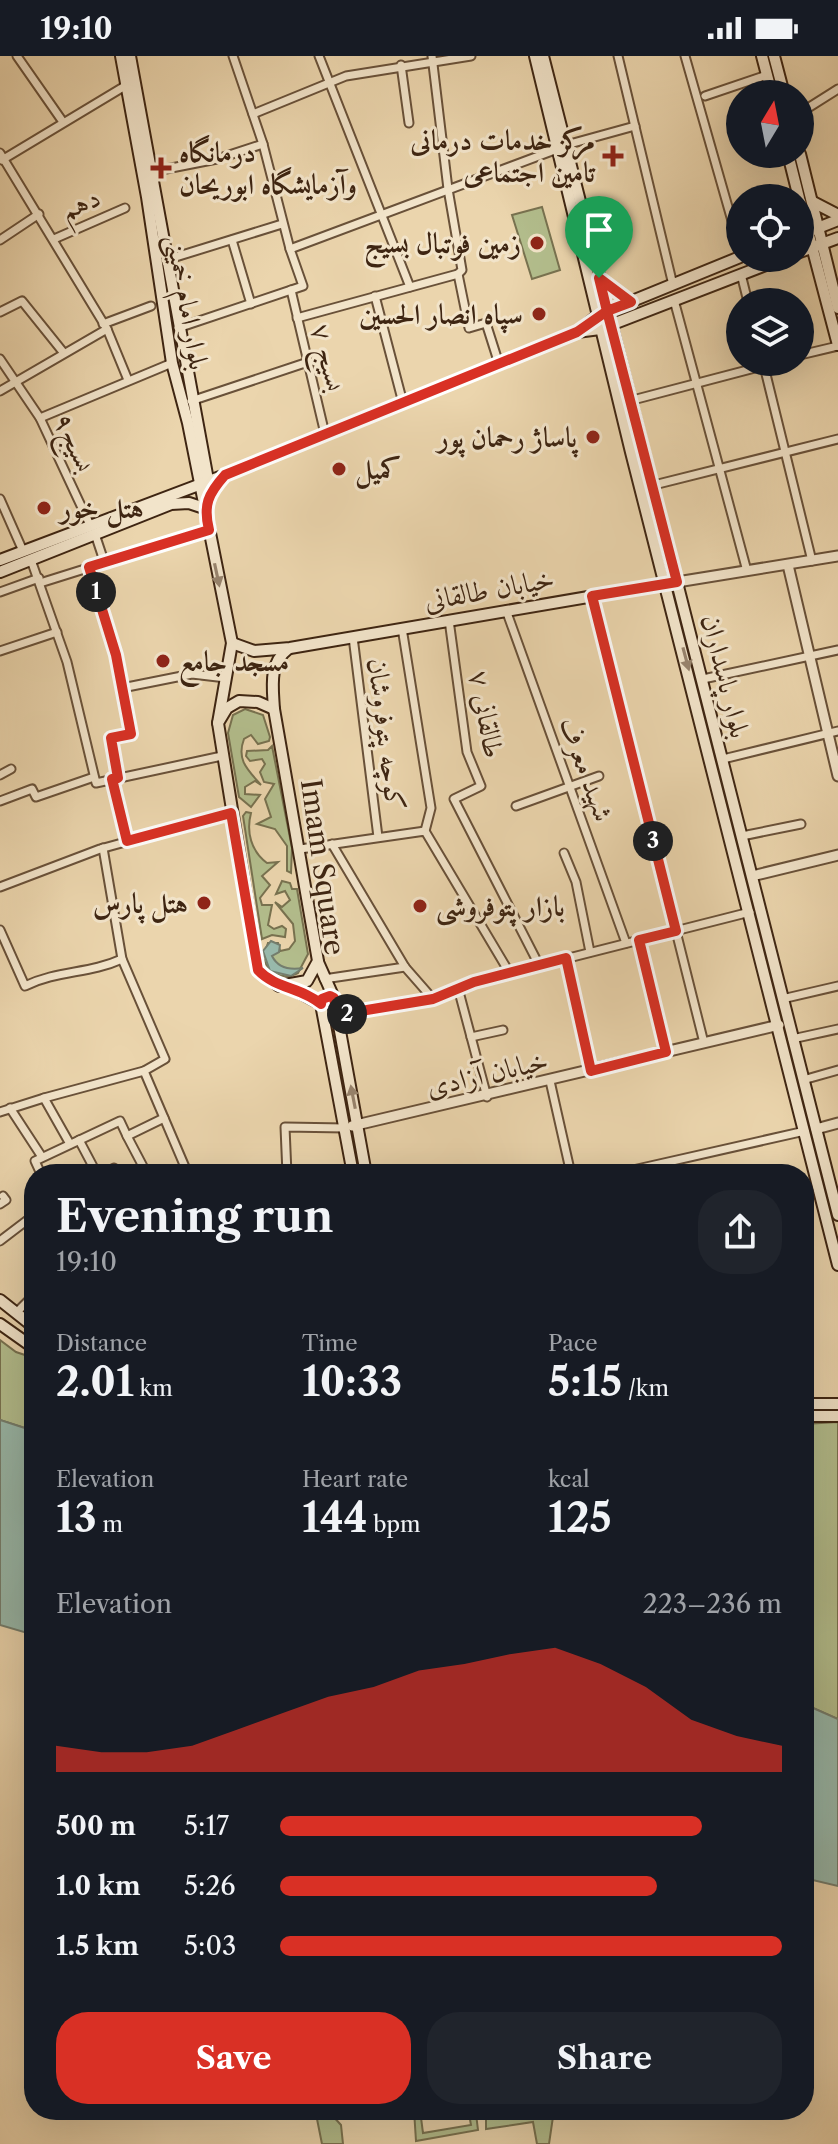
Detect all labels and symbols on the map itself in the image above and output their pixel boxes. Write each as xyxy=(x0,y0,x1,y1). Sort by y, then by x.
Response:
north arrow xyxy=(726,80,814,168)
place label: مرکز خدمات درمانی تامین اجتماعی xyxy=(409,123,596,189)
place label: درمانگاه وآزمایشگاه ابوریحان xyxy=(179,134,357,202)
marker: مرکز خدمات درمانی تامین اجتماعی xyxy=(602,145,624,167)
marker: درمانگاه وآزمایشگاه ابوریحان xyxy=(150,157,172,179)
street label: دهم xyxy=(55,180,109,236)
pin xyxy=(565,196,633,278)
place label: زمین فوتبال بسیج xyxy=(364,226,521,269)
street label: بلوار امام خمینی xyxy=(151,231,217,374)
marker: زمین فوتبال بسیج xyxy=(528,234,546,252)
place label: سپاه انصار الحسین xyxy=(359,297,523,334)
marker: سپاه انصار الحسین xyxy=(530,305,548,323)
street label: بسیج ۷ xyxy=(296,320,354,396)
street label: بسیج۹ xyxy=(39,407,103,480)
place label: پاساژ رحمان پور xyxy=(435,420,579,458)
marker: پاساژ رحمان پور xyxy=(584,428,602,446)
place label: کمیل xyxy=(355,452,401,489)
marker: کمیل xyxy=(330,460,348,478)
place label: هتل خور xyxy=(57,491,144,528)
marker: هتل خور xyxy=(35,499,53,517)
street label: خیابان طالقانی xyxy=(421,561,557,617)
one-way arrow xyxy=(212,563,224,588)
pin: 1 xyxy=(76,572,116,612)
street label: بلوار پاسداران xyxy=(690,611,758,742)
place label: مسجد جامع xyxy=(179,644,289,688)
one-way arrow xyxy=(680,648,693,672)
marker: مسجد جامع xyxy=(154,652,172,670)
street label: کوچه پتوفروشان xyxy=(357,656,413,813)
street label: طالقانی ۷ xyxy=(463,667,511,761)
street label: شهید معرف xyxy=(551,712,621,826)
street label: Imam Square xyxy=(294,777,352,957)
pin: 3 xyxy=(633,821,673,861)
place label: هتل پارس xyxy=(93,886,188,924)
place label: بازار پتوفروشی xyxy=(436,889,565,927)
marker: هتل پارس xyxy=(195,894,213,912)
marker: بازار پتوفروشی xyxy=(411,897,429,915)
pin: 2 xyxy=(327,994,367,1034)
street label: خیابان آزادی xyxy=(423,1042,551,1104)
one-way arrow xyxy=(346,1084,359,1109)

